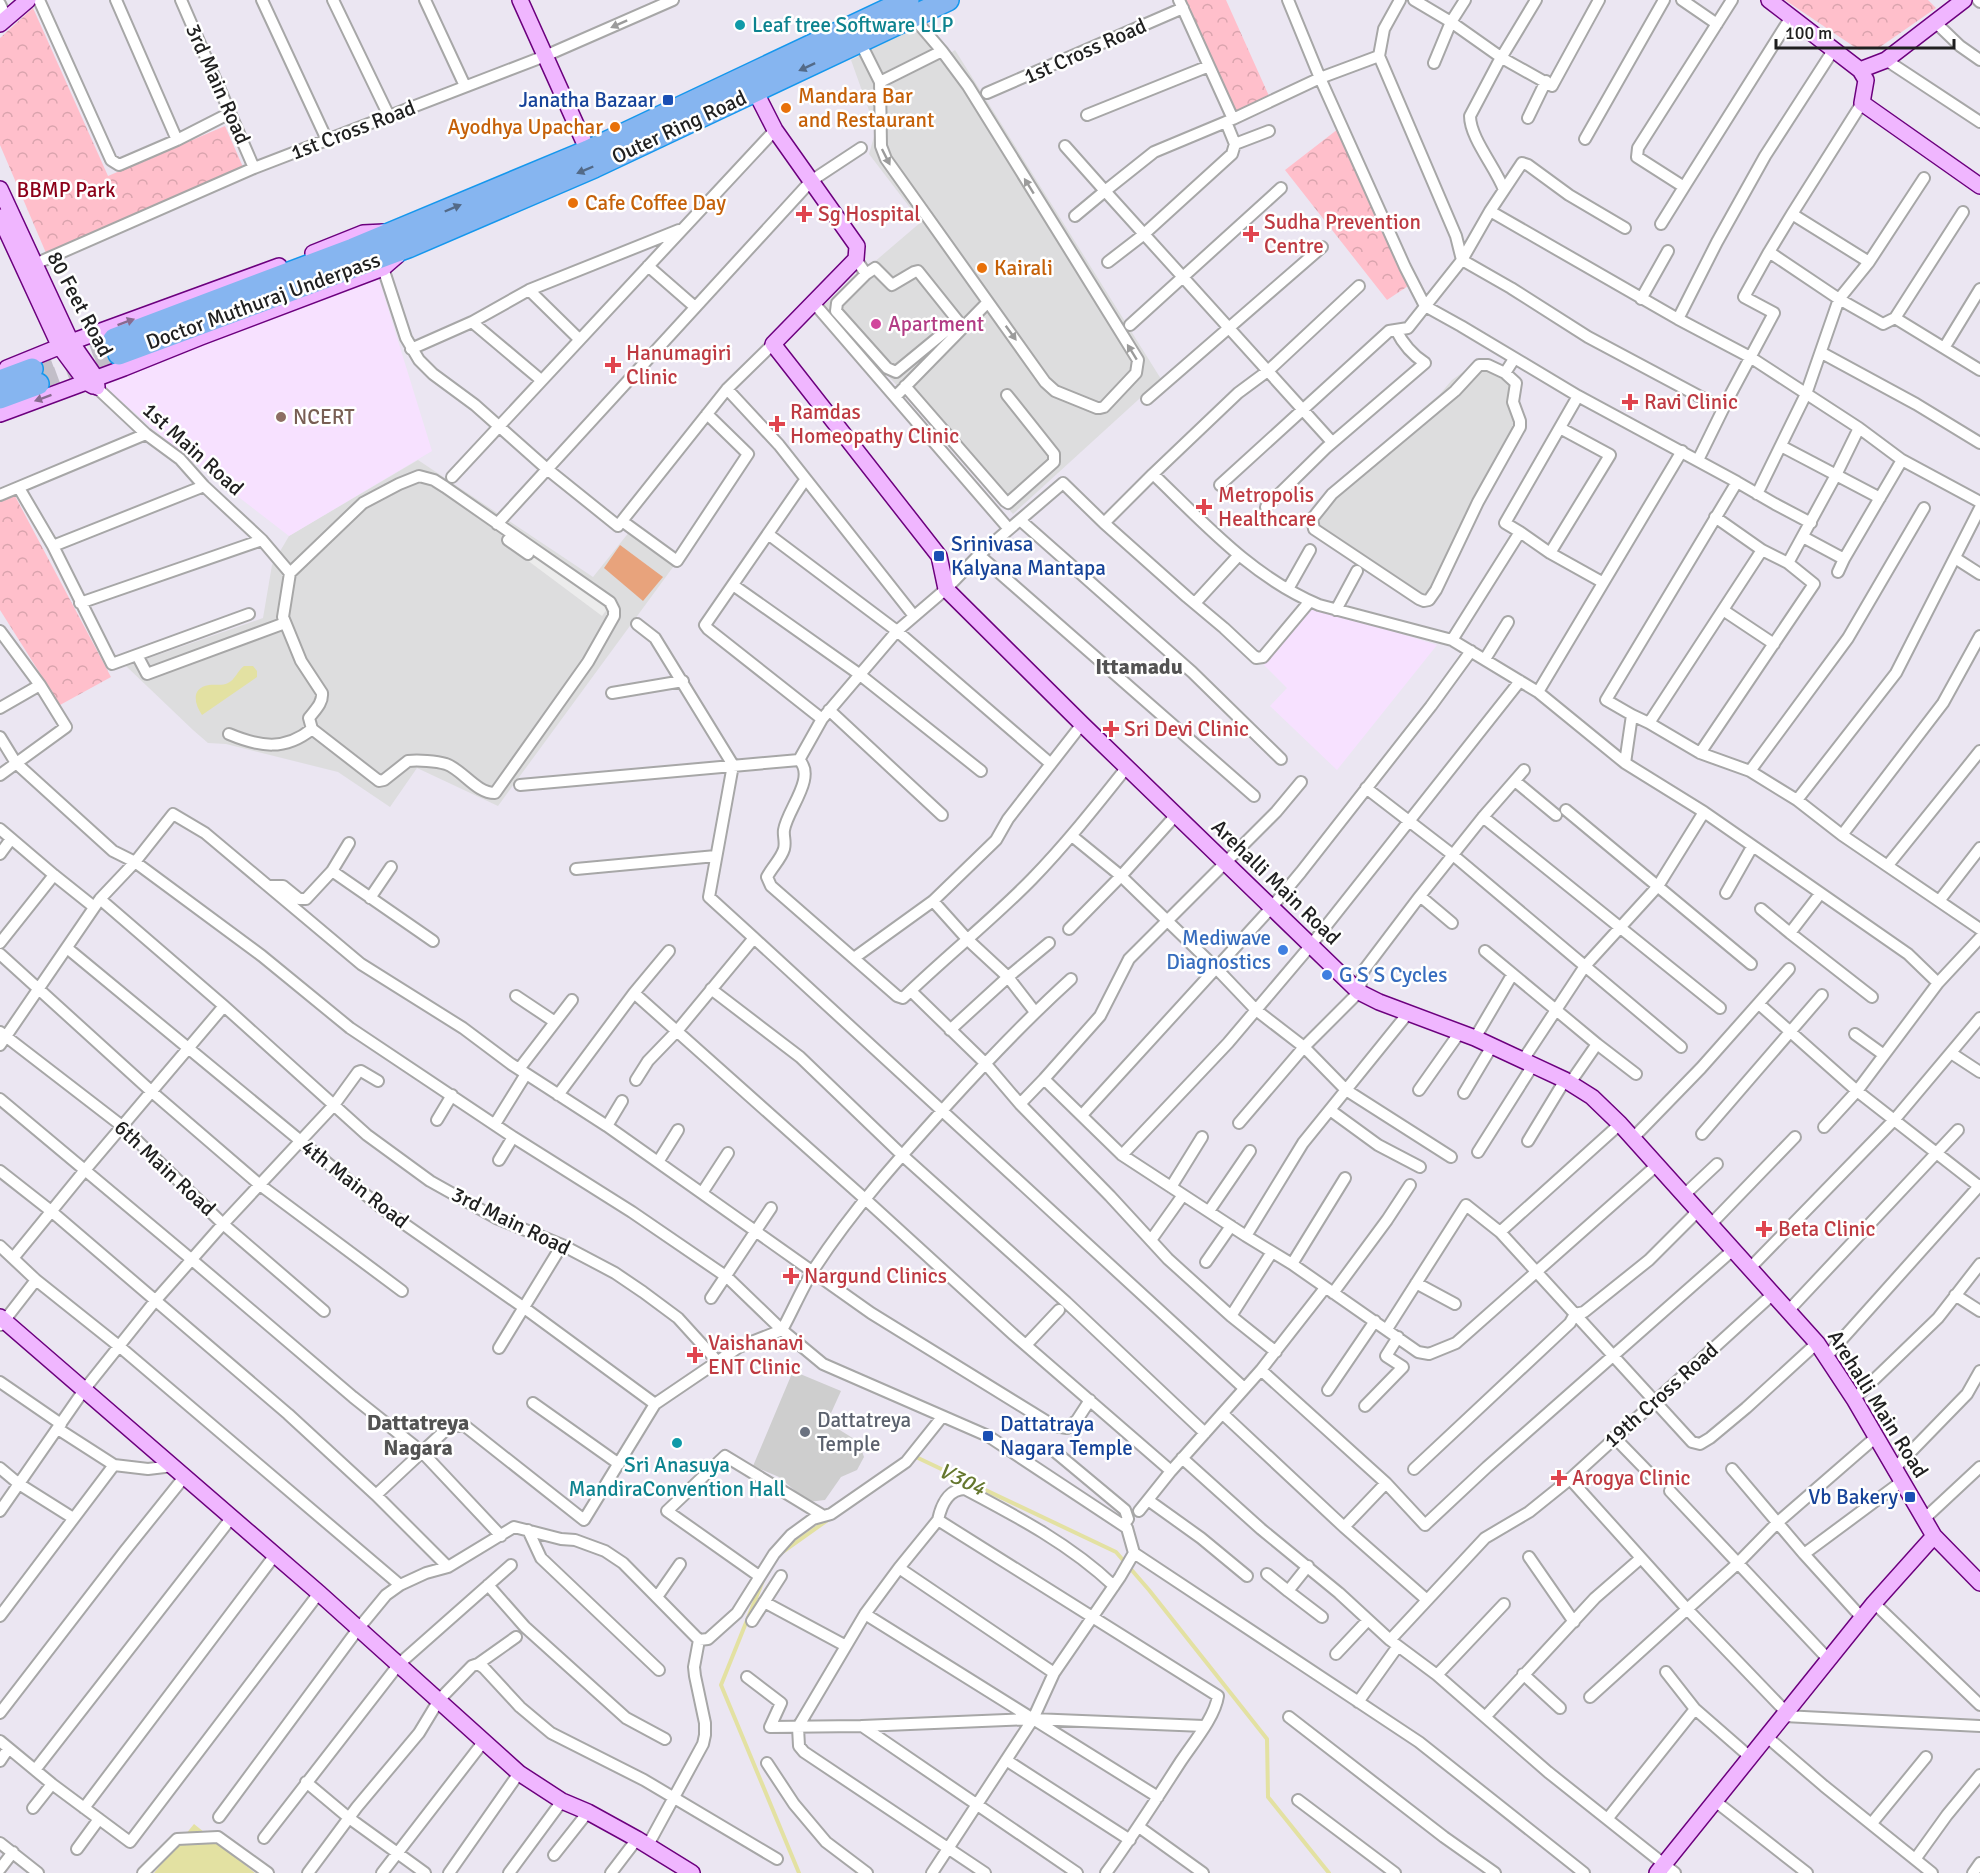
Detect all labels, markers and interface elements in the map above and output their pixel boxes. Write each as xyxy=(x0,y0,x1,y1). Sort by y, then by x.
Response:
place label: Leaf tree Software LLP xyxy=(752,12,953,38)
street label: 1st Cross Road xyxy=(1020,12,1150,90)
scale bar xyxy=(1776,12,1954,50)
marker: Leaf tree Software LLP xyxy=(733,18,747,32)
one-way arrow xyxy=(611,19,628,28)
street label: 3rd Main Road xyxy=(180,20,256,148)
text: 100 m xyxy=(1785,22,1832,44)
one-way arrow xyxy=(799,62,816,71)
place label: Mandara Bar and Restaurant xyxy=(798,83,934,133)
street label: Outer Ring Road xyxy=(607,84,751,170)
place label: Janatha Bazaar xyxy=(519,87,656,113)
marker: Janatha Bazaar xyxy=(661,93,675,107)
street label: 1st Cross Road xyxy=(287,94,419,166)
marker: Mandara Bar and Restaurant xyxy=(779,101,793,115)
place label: Ayodhya Upachar xyxy=(447,114,603,140)
marker: Ayodhya Upachar xyxy=(608,120,622,134)
one-way arrow xyxy=(882,149,891,166)
one-way arrow xyxy=(577,166,594,175)
park label: BBMP Park xyxy=(16,177,116,203)
one-way arrow xyxy=(1024,178,1035,194)
place label: Cafe Coffee Day xyxy=(585,190,726,216)
marker: Cafe Coffee Day xyxy=(566,196,580,210)
place label: Sg Hospital xyxy=(818,201,921,227)
one-way arrow xyxy=(444,203,462,212)
marker: Sg Hospital xyxy=(795,205,813,223)
place label: Sudha Prevention Centre xyxy=(1264,209,1421,259)
marker: Sudha Prevention Centre xyxy=(1242,225,1260,243)
street label: Doctor Muthuraj Underpass xyxy=(142,246,384,356)
street label: 80 Feet Road xyxy=(41,247,119,361)
place label: Kairali xyxy=(994,255,1053,281)
marker: Kairali xyxy=(975,261,989,275)
place label: Apartment xyxy=(888,311,984,337)
one-way arrow xyxy=(117,316,135,326)
marker: Apartment xyxy=(869,317,883,331)
one-way arrow xyxy=(1005,325,1017,341)
place label: Hanumagiri Clinic xyxy=(626,340,732,390)
one-way arrow xyxy=(1127,344,1138,360)
marker: Hanumagiri Clinic xyxy=(604,356,622,374)
place label: Ravi Clinic xyxy=(1644,389,1738,415)
marker: Ravi Clinic xyxy=(1621,393,1639,411)
one-way arrow xyxy=(34,394,52,404)
street label: 1st Main Road xyxy=(137,397,249,501)
place label: Ramdas Homeopathy Clinic xyxy=(790,399,959,449)
place label: NCERT xyxy=(293,404,355,430)
marker: NCERT xyxy=(274,410,288,424)
marker: Ramdas Homeopathy Clinic xyxy=(768,415,786,433)
place label: Metropolis Healthcare xyxy=(1218,482,1316,532)
marker: Metropolis Healthcare xyxy=(1195,498,1213,516)
place label: Srinivasa Kalyana Mantapa xyxy=(951,531,1106,581)
marker: Srinivasa Kalyana Mantapa xyxy=(932,549,946,563)
district label: Ittamadu xyxy=(1095,653,1183,680)
place label: Sri Devi Clinic xyxy=(1124,716,1249,742)
marker: Sri Devi Clinic xyxy=(1102,720,1120,738)
street label: Arehalli Main Road xyxy=(1206,814,1346,950)
place label: Mediwave Diagnostics xyxy=(1166,925,1271,975)
marker: Mediwave Diagnostics xyxy=(1276,943,1290,957)
place label: G S S Cycles xyxy=(1339,962,1448,988)
marker: G S S Cycles xyxy=(1320,968,1334,982)
street label: 6th Main Road xyxy=(109,1114,221,1222)
street label: 4th Main Road xyxy=(296,1134,414,1234)
street label: 3rd Main Road xyxy=(447,1181,575,1261)
place label: Beta Clinic xyxy=(1778,1216,1875,1242)
marker: Beta Clinic xyxy=(1755,1220,1773,1238)
place label: Nargund Clinics xyxy=(804,1263,947,1289)
marker: Nargund Clinics xyxy=(782,1267,800,1285)
street label: Arehalli Main Road xyxy=(1822,1325,1934,1483)
place label: Vaishanavi ENT Clinic xyxy=(708,1330,804,1380)
street label: 19th Cross Road xyxy=(1598,1337,1724,1453)
marker: Vaishanavi ENT Clinic xyxy=(686,1346,704,1364)
place label: Dattatreya Temple xyxy=(817,1407,911,1457)
district label: Dattatreya Nagara xyxy=(367,1409,469,1461)
place label: Dattatraya Nagara Temple xyxy=(1000,1411,1133,1461)
marker: Dattatreya Temple xyxy=(798,1425,812,1439)
marker: Dattatraya Nagara Temple xyxy=(981,1429,995,1443)
marker: Sri Anasuya MandiraConvention Hall xyxy=(670,1436,684,1450)
place label: Sri Anasuya MandiraConvention Hall xyxy=(569,1452,786,1502)
water label: V304 xyxy=(934,1457,991,1502)
place label: Arogya Clinic xyxy=(1572,1465,1691,1491)
marker: Arogya Clinic xyxy=(1550,1469,1568,1487)
place label: Vb Bakery xyxy=(1808,1484,1898,1510)
marker: Vb Bakery xyxy=(1903,1490,1917,1504)

